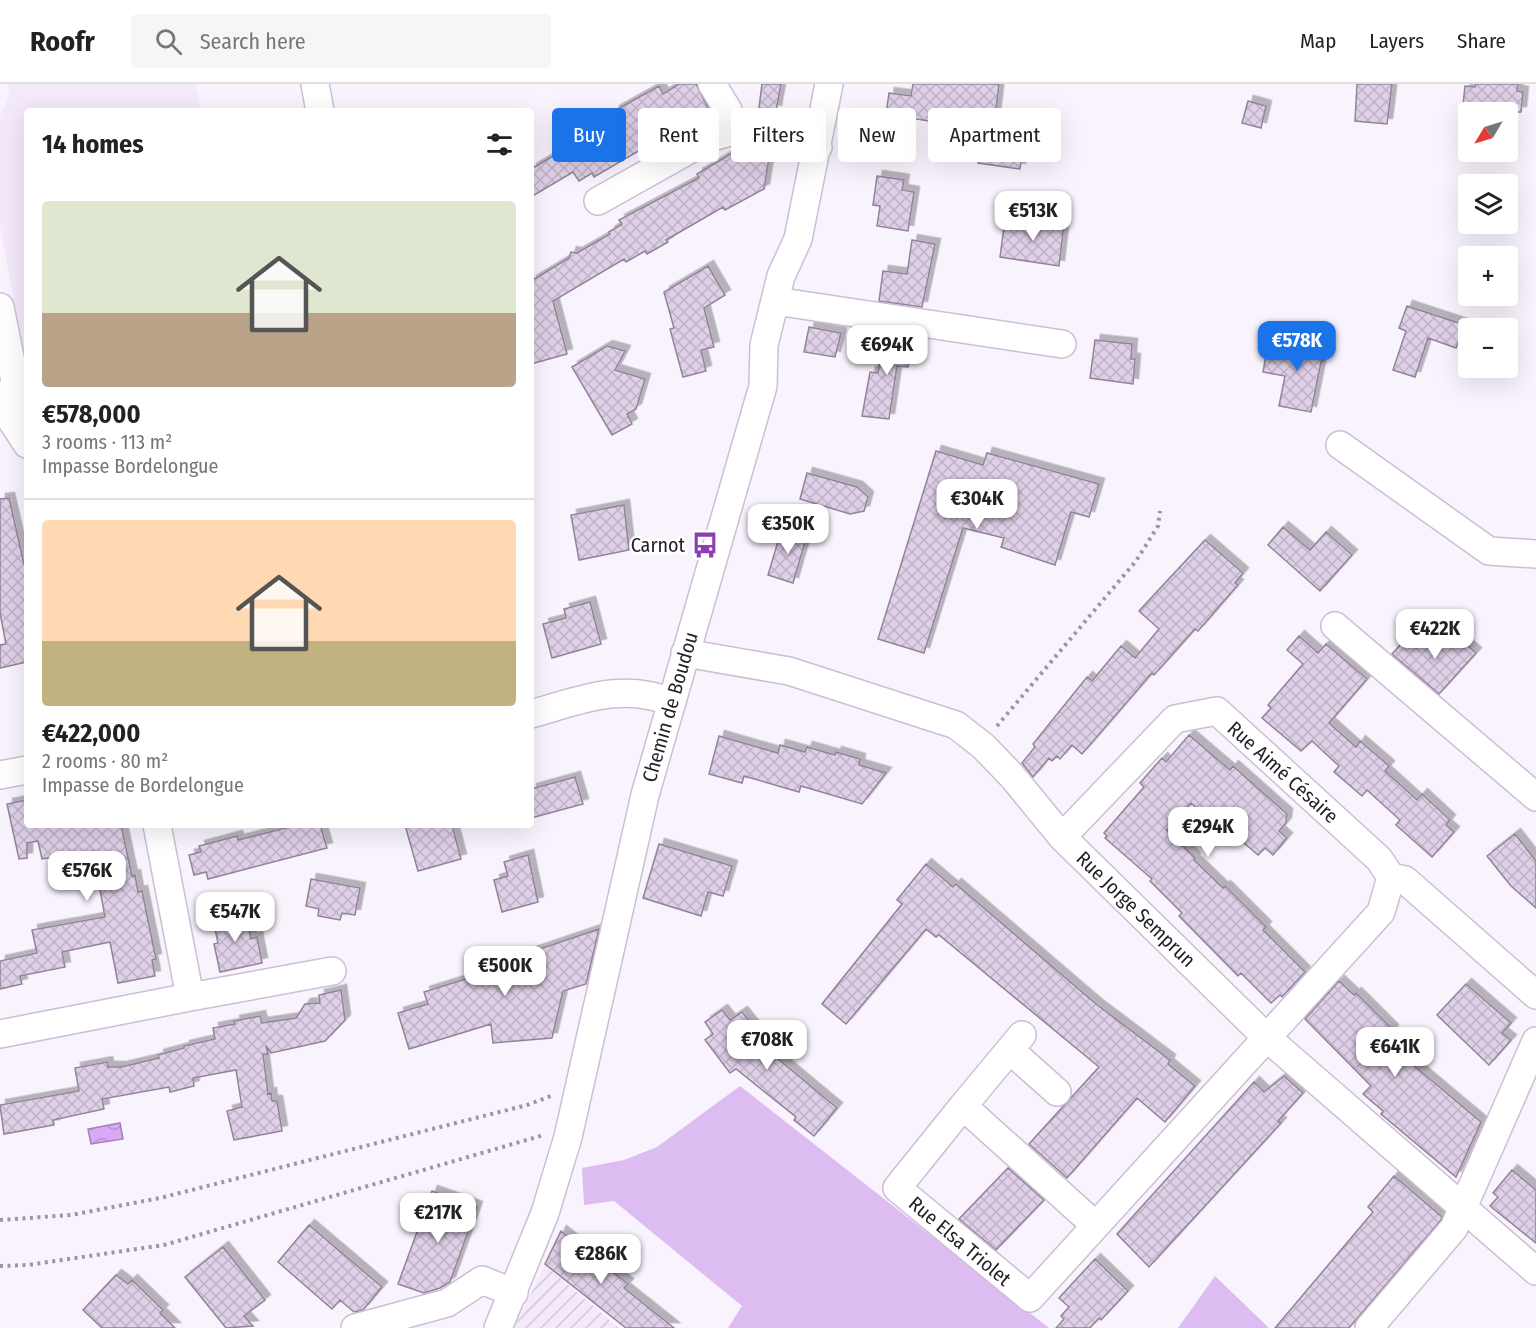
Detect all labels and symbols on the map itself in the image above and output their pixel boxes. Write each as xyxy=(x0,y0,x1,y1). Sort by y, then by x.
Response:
north arrow xyxy=(1458,102,1518,162)
pin: €513K xyxy=(991,191,1075,242)
pin: €578K xyxy=(1255,321,1339,372)
pin: €694K xyxy=(845,325,929,376)
pin: €304K xyxy=(935,479,1019,530)
pin: €350K xyxy=(746,504,830,555)
bus stop icon: Carnot xyxy=(690,530,720,560)
place label: Carnot xyxy=(631,533,685,557)
pin: €422K xyxy=(1393,609,1477,660)
street label: Chemin de Boudou xyxy=(637,629,703,785)
street label: Rue Aimé Césaire xyxy=(1223,716,1343,828)
pin: €294K xyxy=(1166,807,1250,858)
street label: Rue Jorge Semprun xyxy=(1072,846,1200,972)
pin: €576K xyxy=(45,851,129,902)
pin: €547K xyxy=(193,892,277,943)
pin: €500K xyxy=(463,946,547,997)
pin: €708K xyxy=(725,1020,809,1071)
pin: €641K xyxy=(1353,1027,1437,1078)
street label: Rue Elsa Triolet xyxy=(904,1191,1016,1291)
pin: €217K xyxy=(396,1193,480,1244)
pin: €286K xyxy=(559,1234,643,1285)

